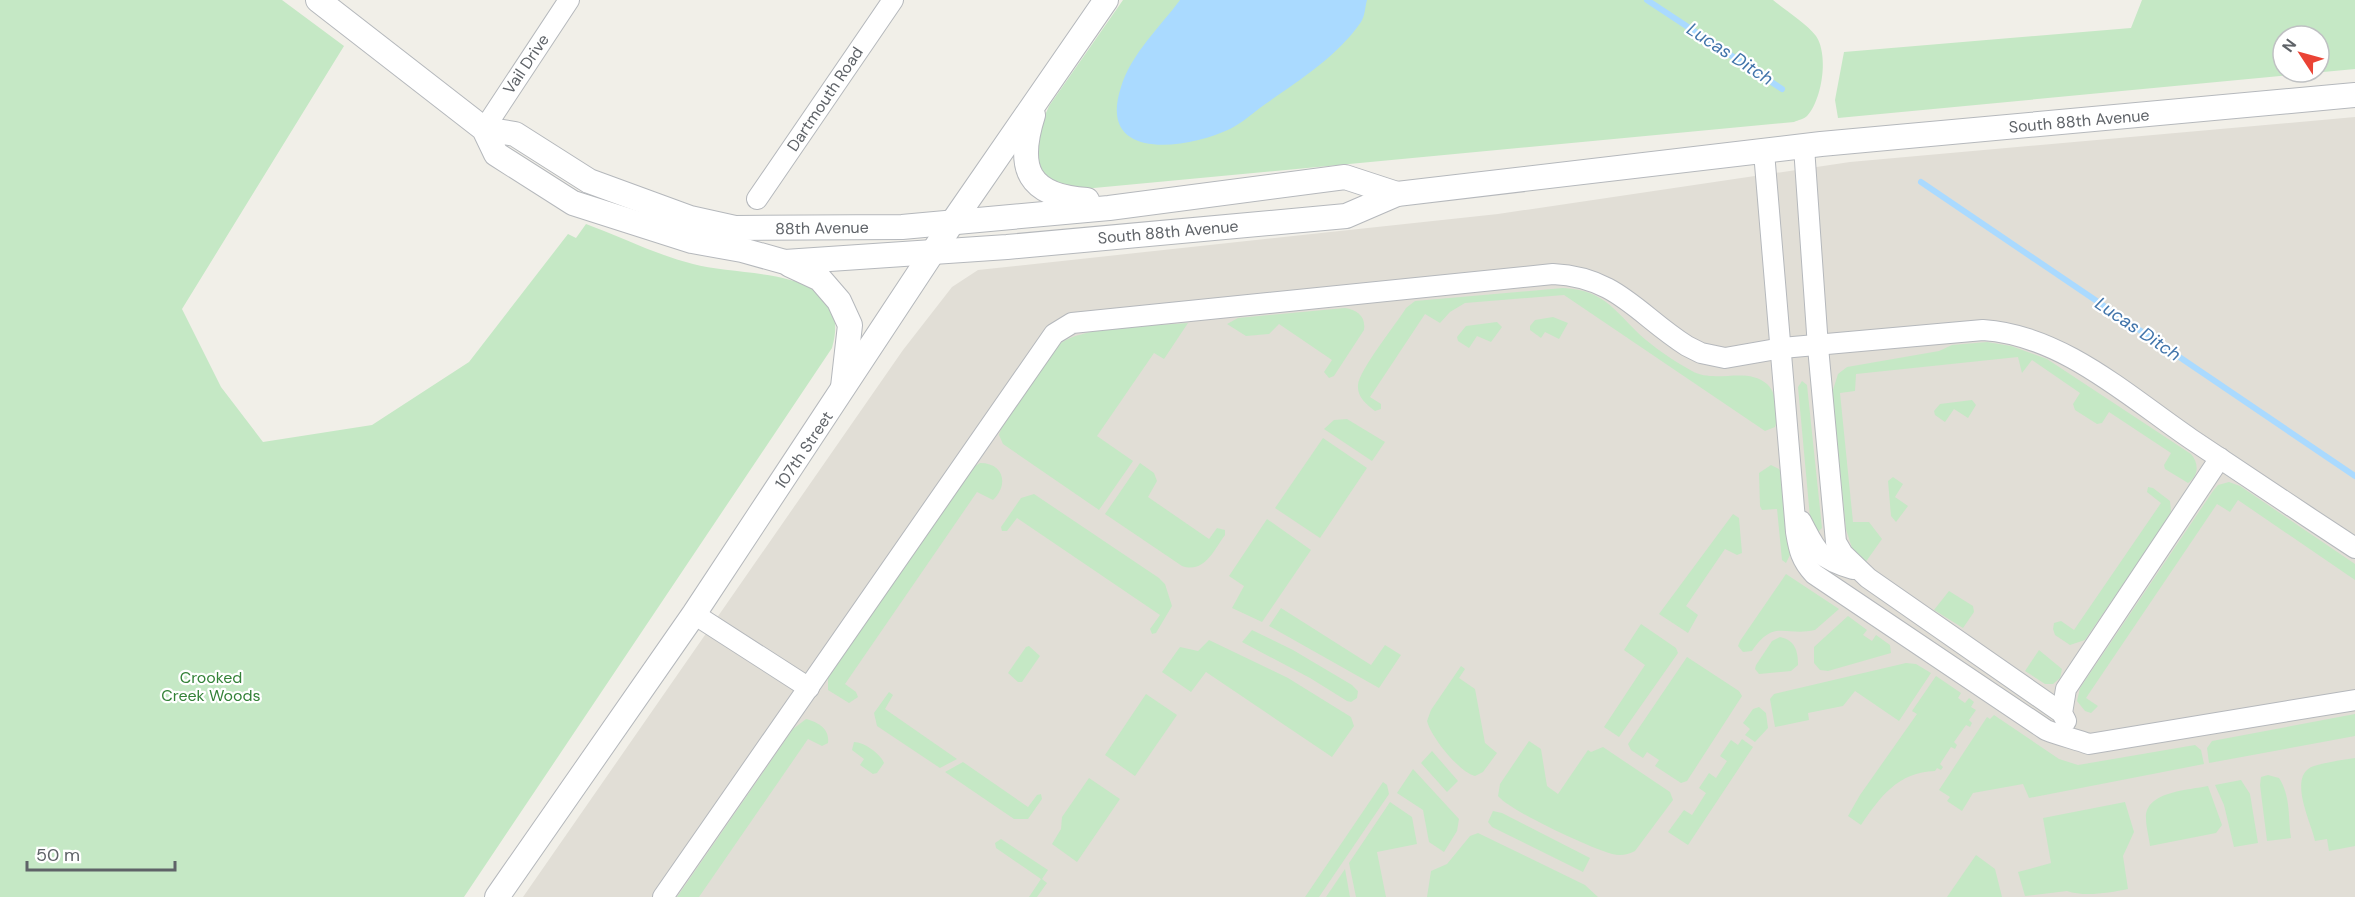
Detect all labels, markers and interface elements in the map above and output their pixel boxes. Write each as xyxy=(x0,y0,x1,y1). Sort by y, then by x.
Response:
water label: Lucas Ditch xyxy=(1682,17,1778,91)
north arrow xyxy=(2271,24,2331,84)
street label: Vail Drive xyxy=(498,30,554,98)
text: N xyxy=(2277,35,2301,56)
street label: Dartmouth Road xyxy=(782,43,868,155)
street label: South 88th Avenue xyxy=(2008,104,2150,138)
street label: South 88th Avenue xyxy=(1097,215,1239,249)
street label: 88th Avenue xyxy=(775,217,869,239)
water label: Lucas Ditch xyxy=(2090,292,2186,366)
street label: 107th Street xyxy=(770,407,838,493)
park label: Crooked Creek Woods xyxy=(161,667,261,706)
scale bar xyxy=(27,834,176,872)
text: 50 m xyxy=(36,843,80,867)

